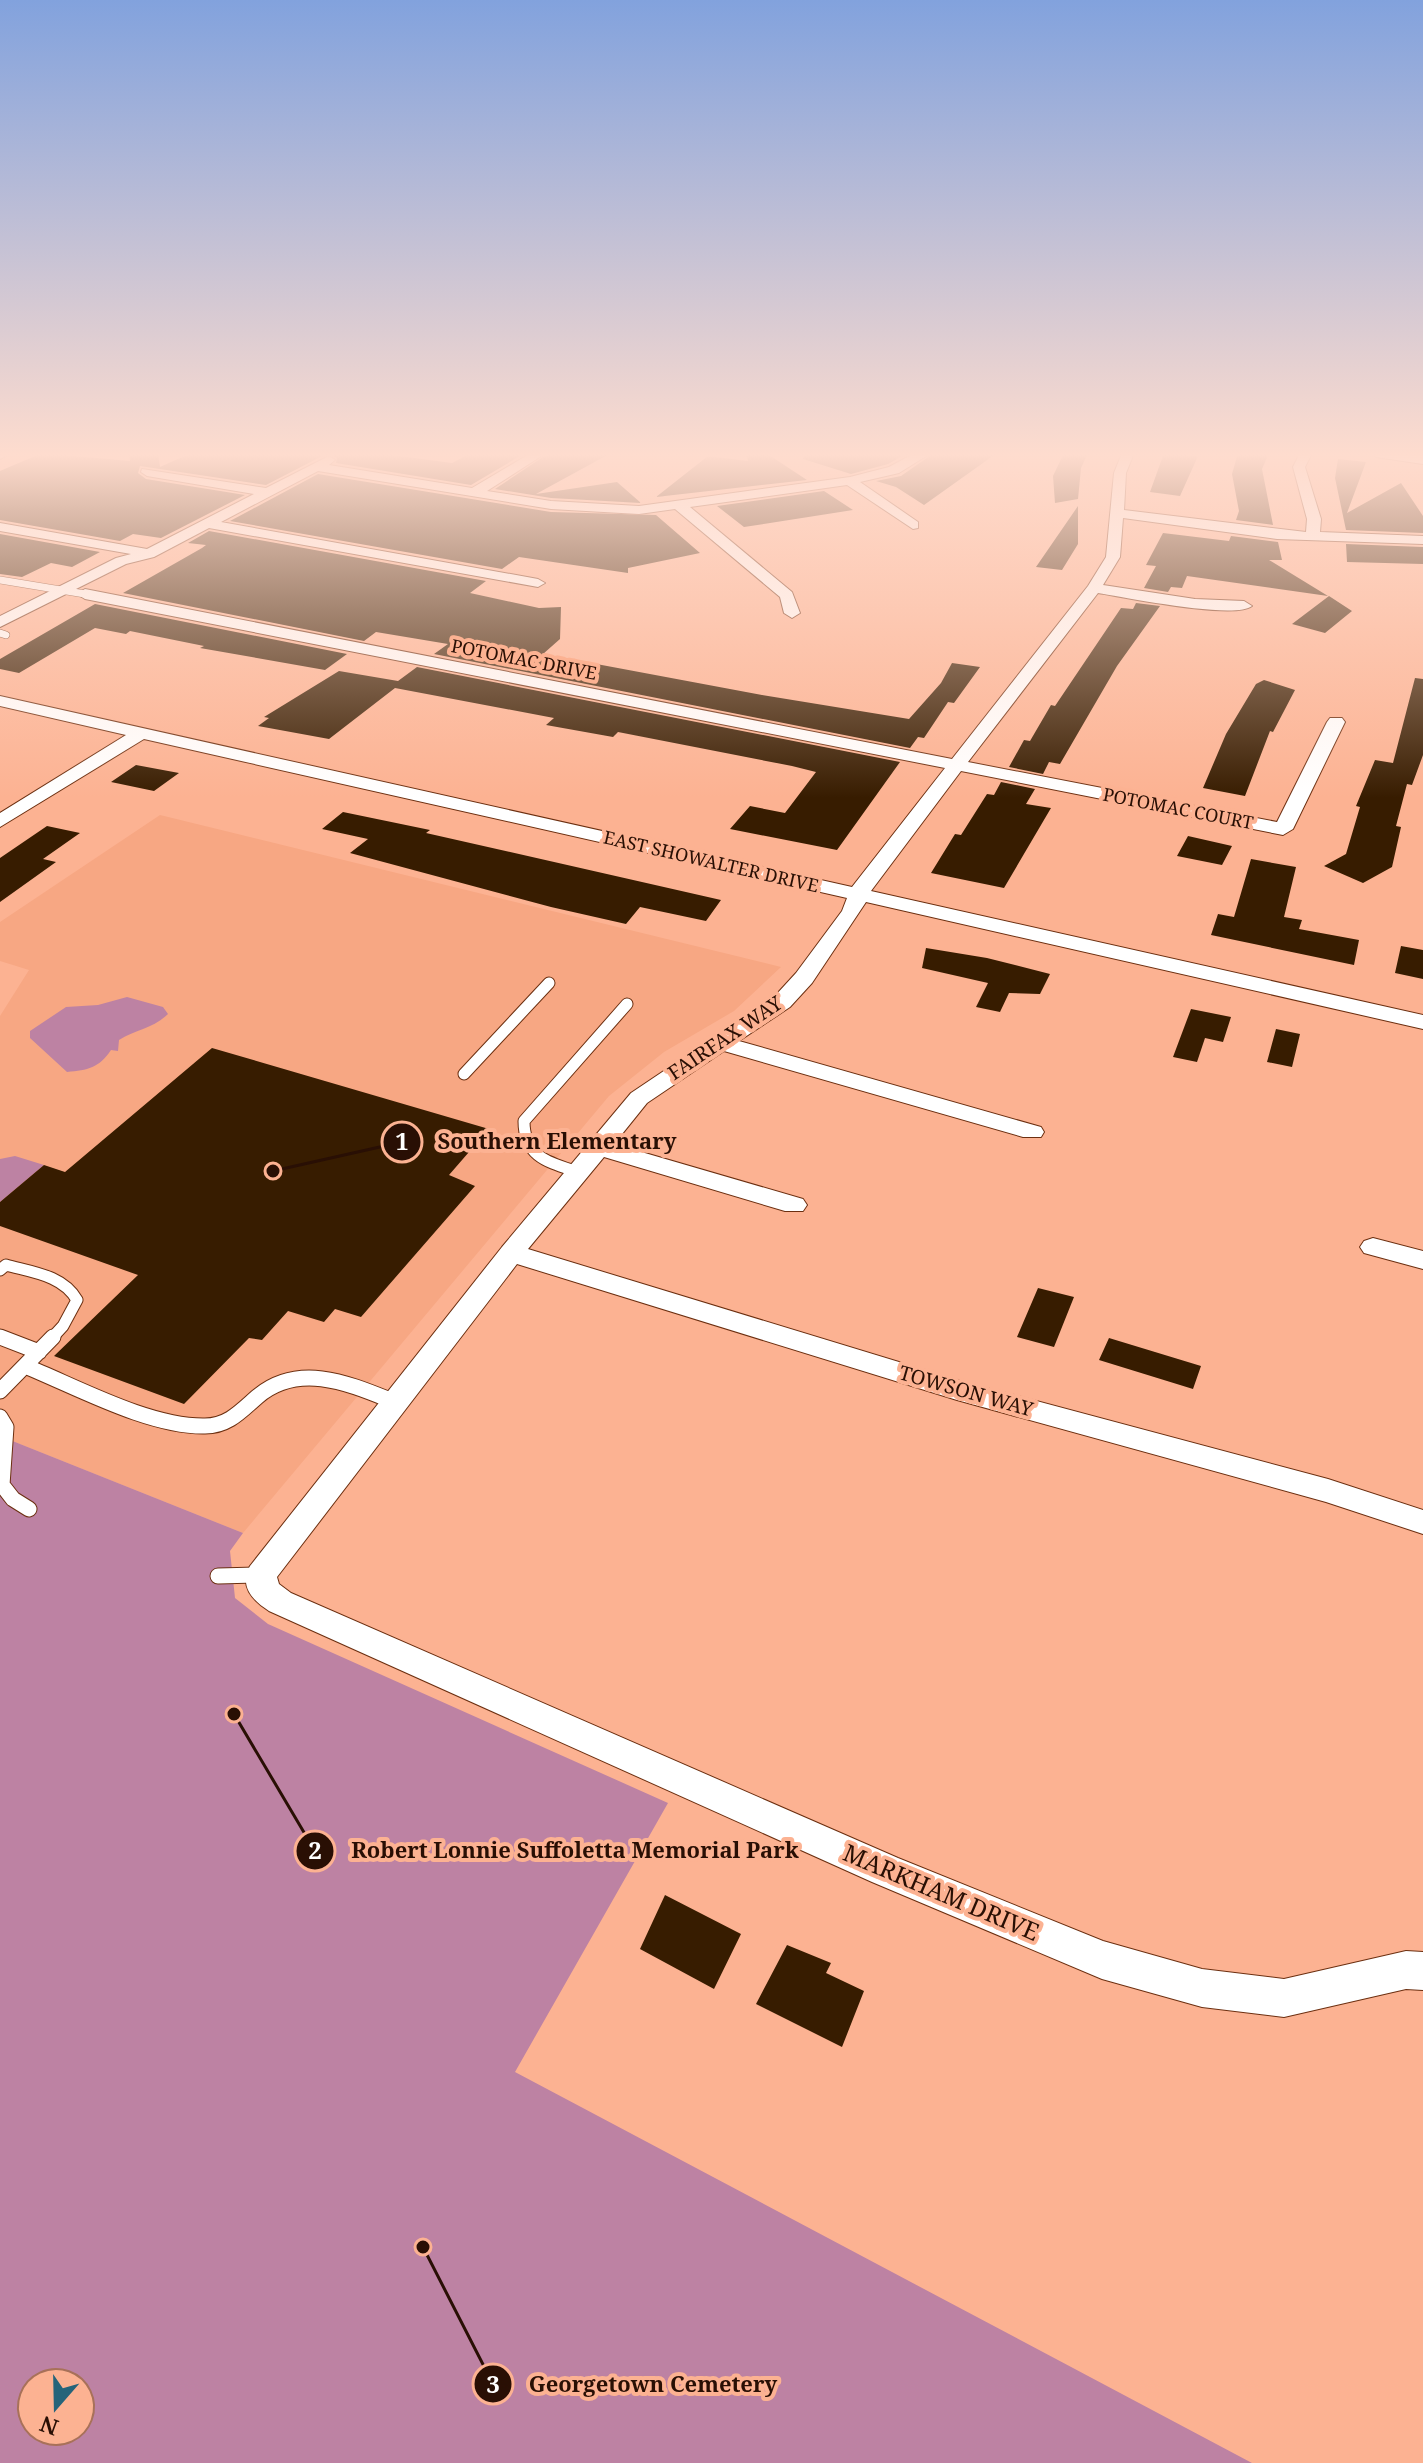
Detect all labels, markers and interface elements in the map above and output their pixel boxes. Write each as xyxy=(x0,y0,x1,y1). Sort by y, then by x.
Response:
street label: POTOMAC DRIVE xyxy=(449,633,599,685)
street label: POTOMAC COURT xyxy=(1101,782,1255,834)
street label: EAST SHOWALTER DRIVE xyxy=(601,825,821,897)
street label: FAIRFAX WAY xyxy=(662,989,788,1086)
callout: Southern Elementary xyxy=(382,1119,693,1165)
text: 1 xyxy=(395,1124,409,1157)
text: Southern Elementary xyxy=(438,1125,677,1155)
street label: TOWSON WAY xyxy=(896,1358,1037,1423)
callout: Robert Lonnie Suffoletta Memorial Park xyxy=(295,1828,815,1874)
text: 2 xyxy=(308,1833,322,1866)
text: Robert Lonnie Suffoletta Memorial Park xyxy=(351,1834,799,1864)
street label: MARKHAM DRIVE xyxy=(839,1835,1045,1948)
callout: Georgetown Cemetery xyxy=(473,2361,793,2407)
north arrow xyxy=(16,2367,96,2447)
text: 3 xyxy=(486,2367,500,2400)
text: Georgetown Cemetery xyxy=(529,2368,777,2398)
text: N xyxy=(36,2410,62,2444)

